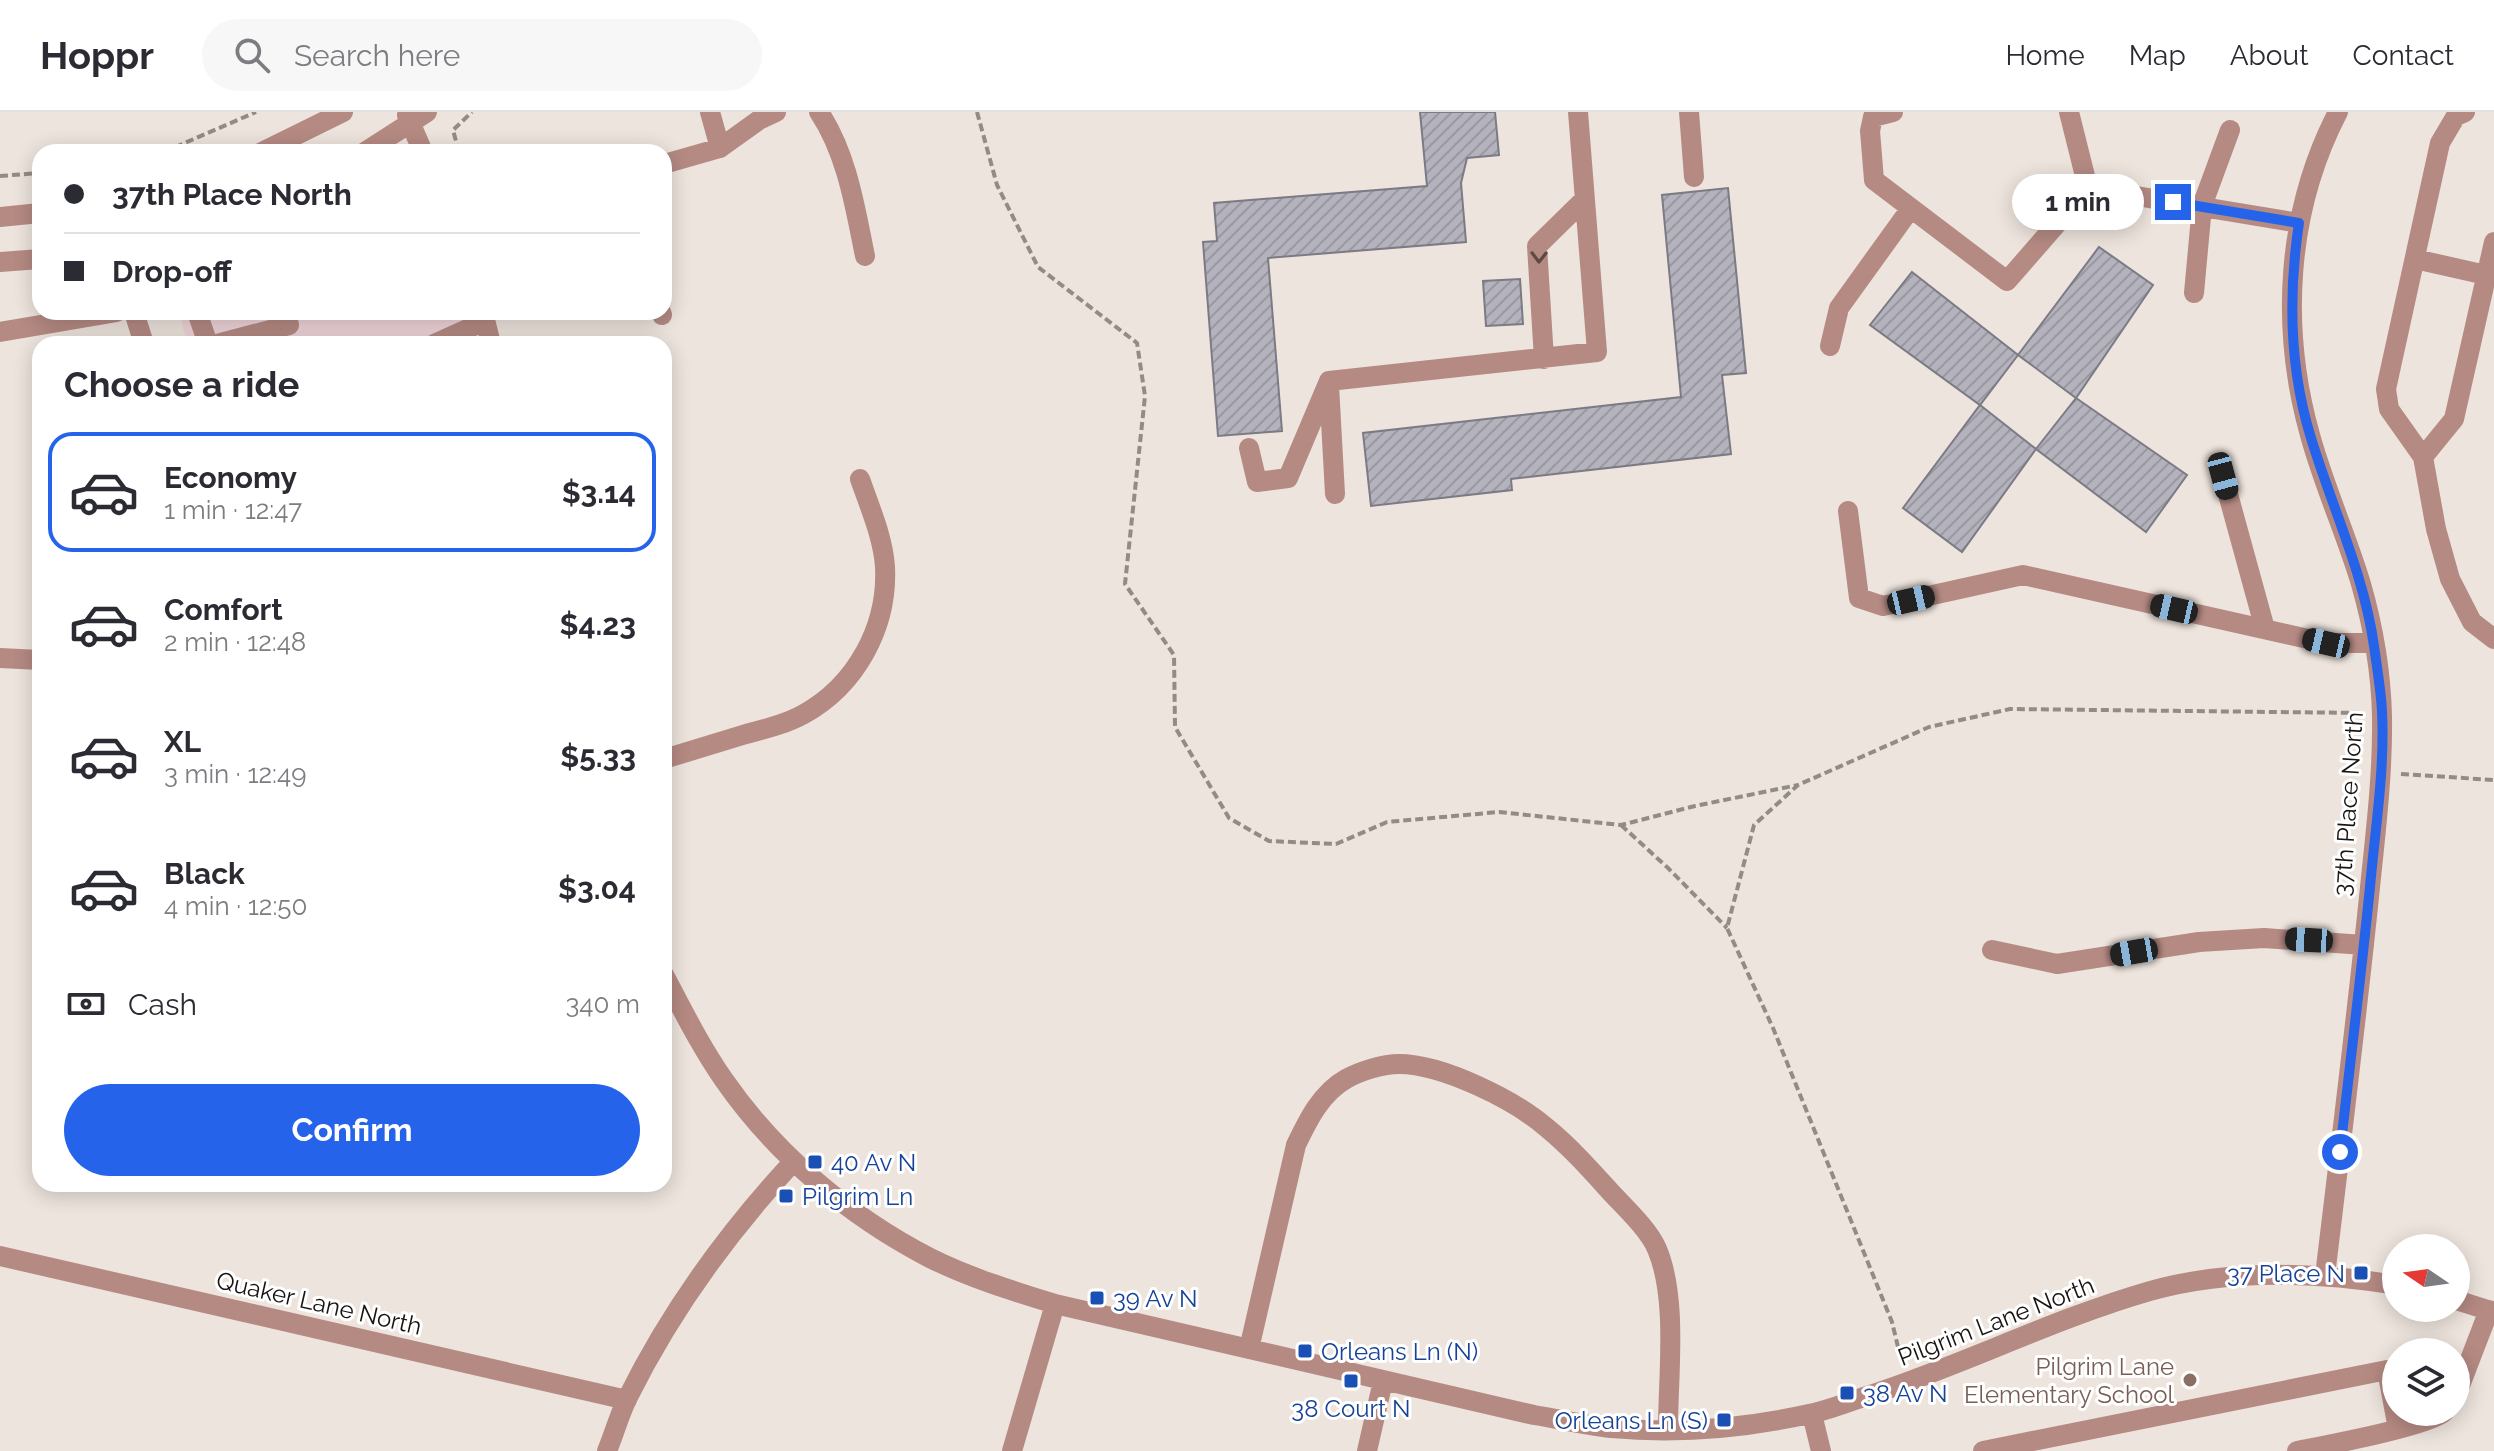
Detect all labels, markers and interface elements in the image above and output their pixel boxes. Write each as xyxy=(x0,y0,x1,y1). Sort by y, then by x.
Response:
search box xyxy=(202,19,762,91)
text: Hoppr xyxy=(40,33,154,78)
icon: search xyxy=(230,33,274,77)
text: Search here xyxy=(294,38,460,73)
text: Home xyxy=(2005,39,2085,72)
text: Map xyxy=(2129,39,2186,72)
text: About xyxy=(2230,39,2309,72)
text: Contact xyxy=(2353,39,2454,72)
callout: 1 min xyxy=(2013,174,2145,230)
text: 37th Place North xyxy=(112,177,352,212)
route end xyxy=(2155,184,2191,220)
text: 1 min xyxy=(2045,187,2111,217)
one-way arrow xyxy=(1530,252,1548,264)
text: Drop-off xyxy=(112,254,232,289)
text: Choose a ride xyxy=(64,363,299,405)
car xyxy=(2205,450,2241,502)
icon: car xyxy=(68,456,140,528)
text: Economy xyxy=(164,460,297,495)
text: $3.14 xyxy=(562,475,636,510)
text: 1 min · 12:47 xyxy=(164,495,302,525)
car xyxy=(1885,583,1937,617)
icon: car xyxy=(68,588,140,660)
text: Comfort xyxy=(164,592,283,627)
car xyxy=(2148,592,2200,626)
text: $4.23 xyxy=(559,607,636,642)
car xyxy=(2300,626,2352,660)
text: 2 min · 12:48 xyxy=(164,627,306,657)
street label: 37th Place North xyxy=(2327,711,2369,897)
icon: car xyxy=(68,720,140,792)
text: XL xyxy=(164,724,201,759)
text: $5.33 xyxy=(560,739,636,774)
text: 3 min · 12:49 xyxy=(164,759,306,789)
icon: car xyxy=(68,852,140,924)
text: Black xyxy=(164,856,245,891)
text: $3.04 xyxy=(558,871,636,906)
text: 4 min · 12:50 xyxy=(164,891,307,921)
car xyxy=(2284,927,2334,953)
car xyxy=(2108,936,2160,968)
icon: cash xyxy=(64,982,108,1026)
text: Cash xyxy=(128,987,197,1022)
text: 340 m xyxy=(565,989,640,1019)
button: Confirm xyxy=(64,1084,640,1176)
route start xyxy=(2322,1134,2358,1170)
place label: 40 Av N xyxy=(831,1148,916,1177)
marker: 40 Av N xyxy=(806,1153,824,1171)
place label: Pilgrim Ln xyxy=(802,1182,913,1211)
marker: Pilgrim Ln xyxy=(777,1187,795,1205)
north arrow xyxy=(2382,1234,2470,1322)
map controls xyxy=(2382,1234,2470,1426)
place label: 37 Place N xyxy=(2227,1259,2345,1288)
marker: 37 Place N xyxy=(2352,1264,2370,1282)
street label: Quaker Lane North xyxy=(214,1265,424,1341)
street label: Pilgrim Lane North xyxy=(1894,1270,2098,1372)
place label: 39 Av N xyxy=(1113,1284,1197,1313)
marker: 39 Av N xyxy=(1088,1289,1106,1307)
place label: Orleans Ln (N) xyxy=(1321,1337,1478,1366)
button: layers xyxy=(2382,1338,2470,1426)
marker: Orleans Ln (N) xyxy=(1296,1342,1314,1360)
place label: Pilgrim Lane Elementary School xyxy=(1964,1352,2174,1409)
marker: Pilgrim Lane Elementary School xyxy=(2181,1371,2199,1389)
marker: 38 Court N xyxy=(1342,1372,1360,1390)
place label: 38 Av N xyxy=(1863,1379,1948,1408)
marker: 38 Av N xyxy=(1838,1384,1856,1402)
place label: 38 Court N xyxy=(1291,1394,1411,1423)
place label: Orleans Ln (S) xyxy=(1555,1406,1708,1435)
marker: Orleans Ln (S) xyxy=(1715,1411,1733,1429)

